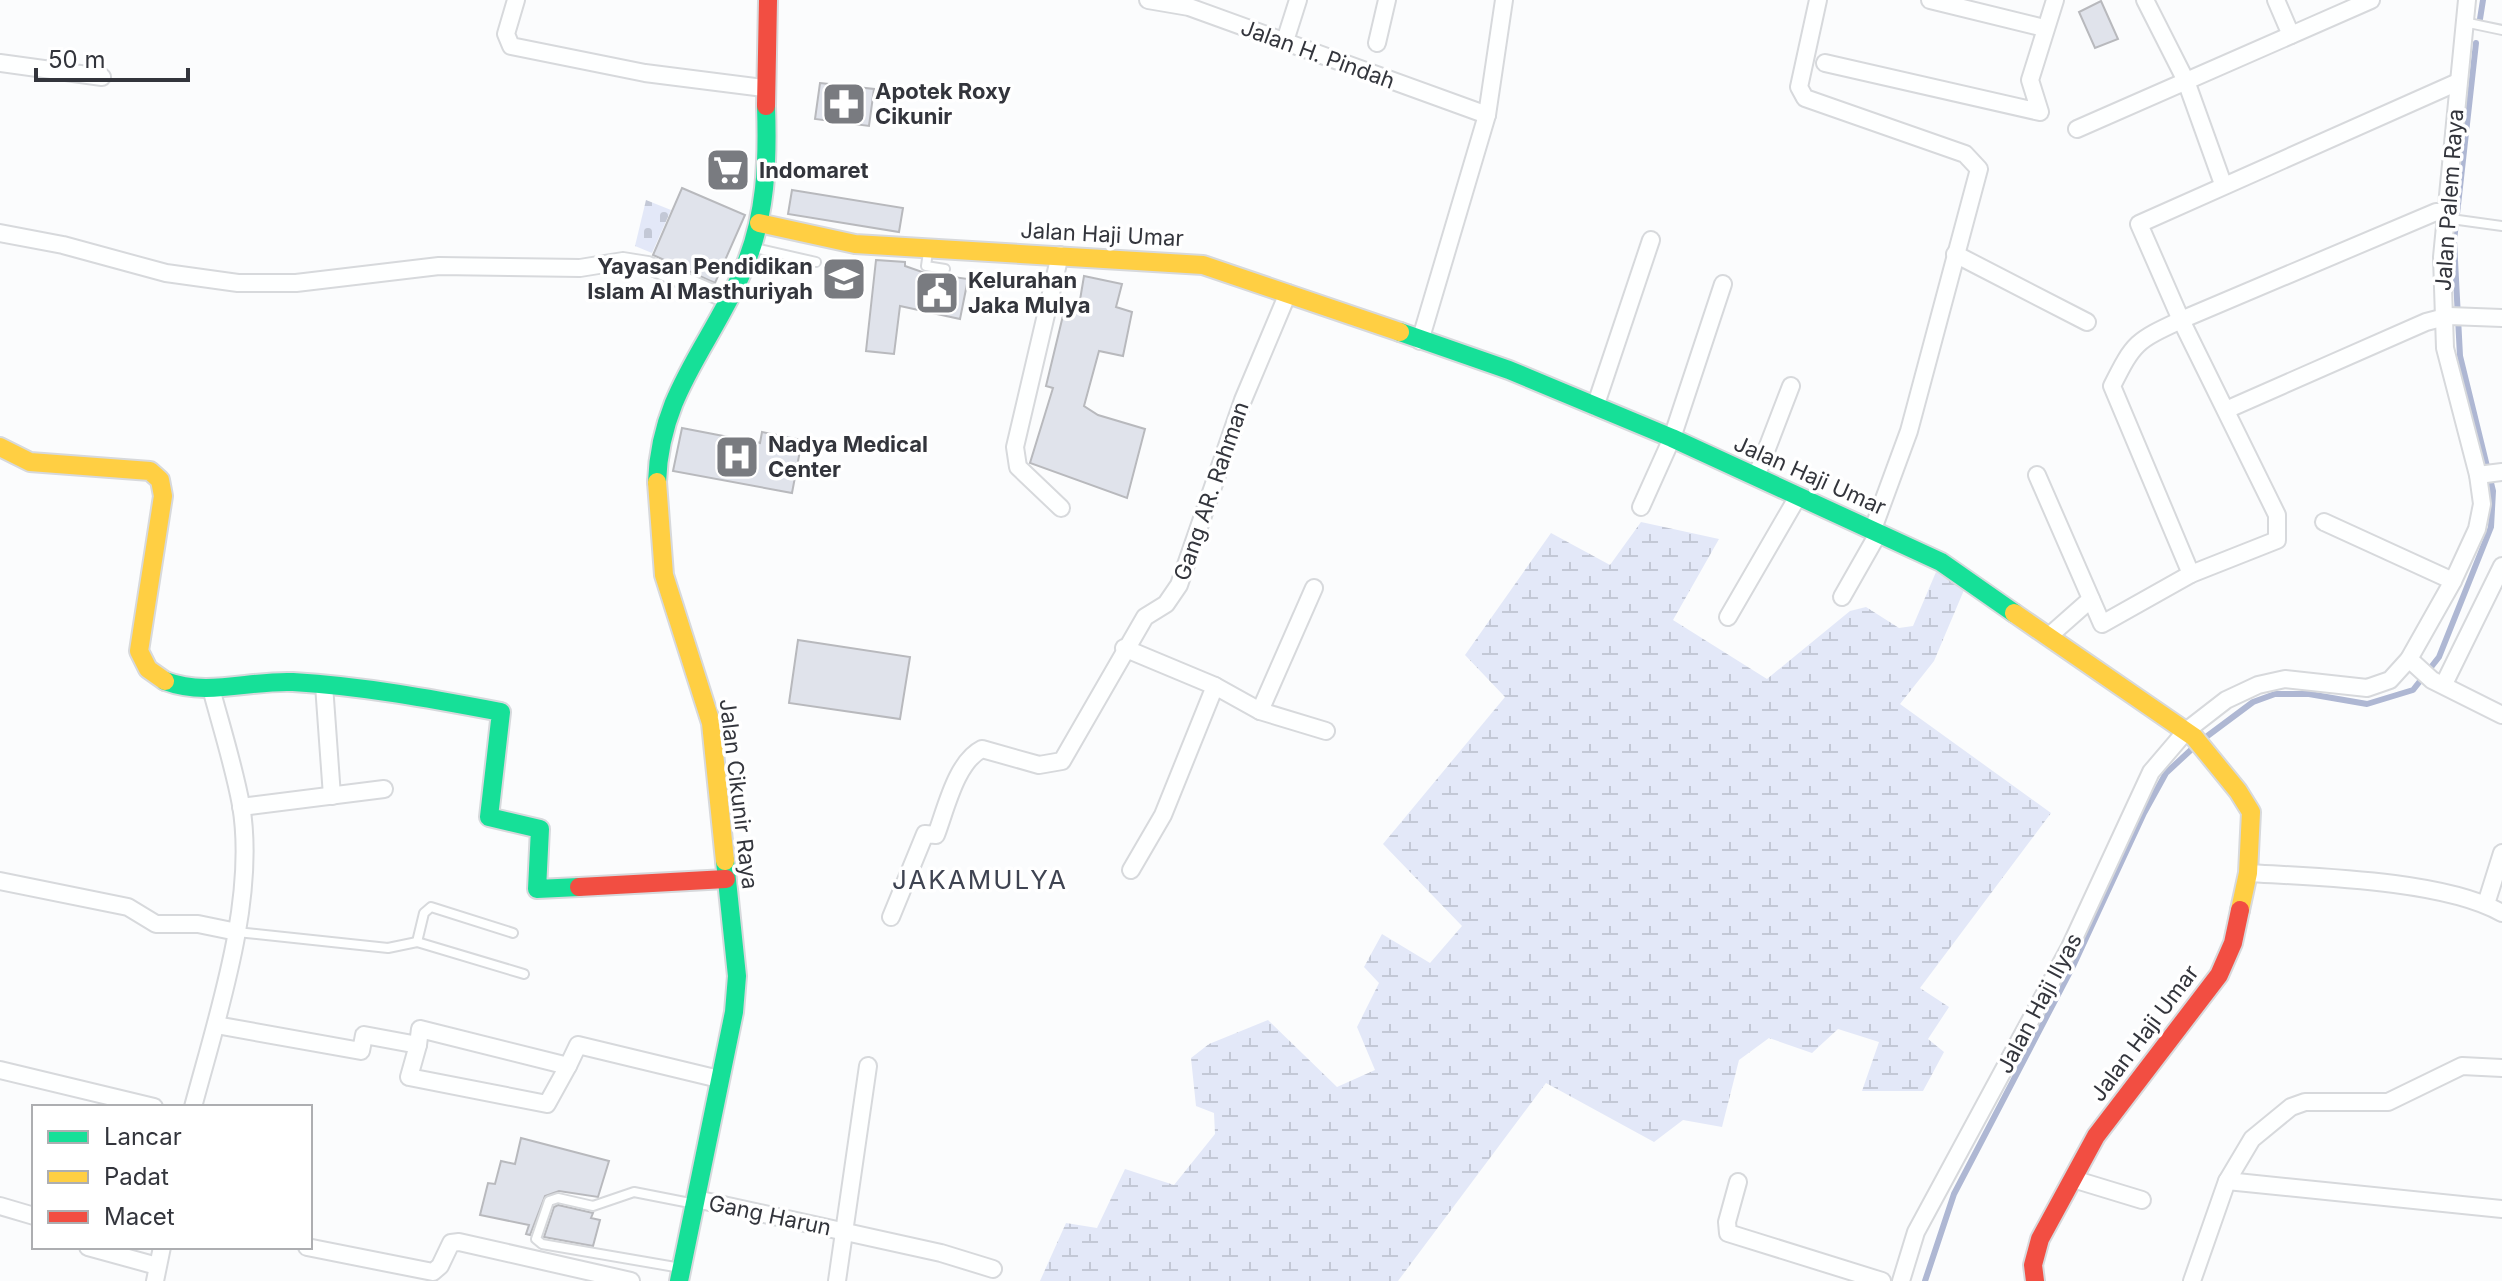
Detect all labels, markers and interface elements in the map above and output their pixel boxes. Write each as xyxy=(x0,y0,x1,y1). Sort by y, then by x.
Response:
street label: Jalan H. Pindah xyxy=(1237,14,1399,94)
scale bar xyxy=(36,32,188,82)
text: 50 m xyxy=(48,45,106,74)
place label: Apotek Roxy Cikunir xyxy=(875,78,1011,129)
pharmacy icon: Apotek Roxy Cikunir xyxy=(820,80,868,128)
street label: Jalan Palem Raya xyxy=(2430,108,2468,292)
supermarket icon: Indomaret xyxy=(704,146,752,194)
place label: Indomaret xyxy=(759,157,869,183)
street label: Jalan Haji Umar xyxy=(1020,217,1184,251)
place label: Yayasan Pendidikan Islam Al Masthuriyah xyxy=(587,253,813,304)
school or university icon: Yayasan Pendidikan Islam Al Masthuriyah xyxy=(820,255,868,303)
place label: Kelurahan Jaka Mulya xyxy=(968,267,1091,318)
public building icon: Kelurahan Jaka Mulya xyxy=(913,269,961,317)
street label: Gang AR. Rahman xyxy=(1168,398,1254,584)
street label: Jalan Haji Umar xyxy=(1730,430,1890,520)
place label: Nadya Medical Center xyxy=(768,431,928,482)
hospital icon: Nadya Medical Center xyxy=(713,433,761,481)
street label: Jalan Cikunir Raya xyxy=(714,697,764,891)
district label: JAKAMULYA xyxy=(892,864,1068,895)
street label: Jalan Haji Ilyas xyxy=(1991,929,2087,1077)
street label: Jalan Haji Umar xyxy=(2084,960,2204,1106)
legend xyxy=(32,1105,312,1249)
text: Lancar xyxy=(104,1122,182,1151)
text: Padat xyxy=(104,1162,169,1191)
street label: Gang Harun xyxy=(706,1189,834,1241)
text: Macet xyxy=(104,1202,175,1231)

